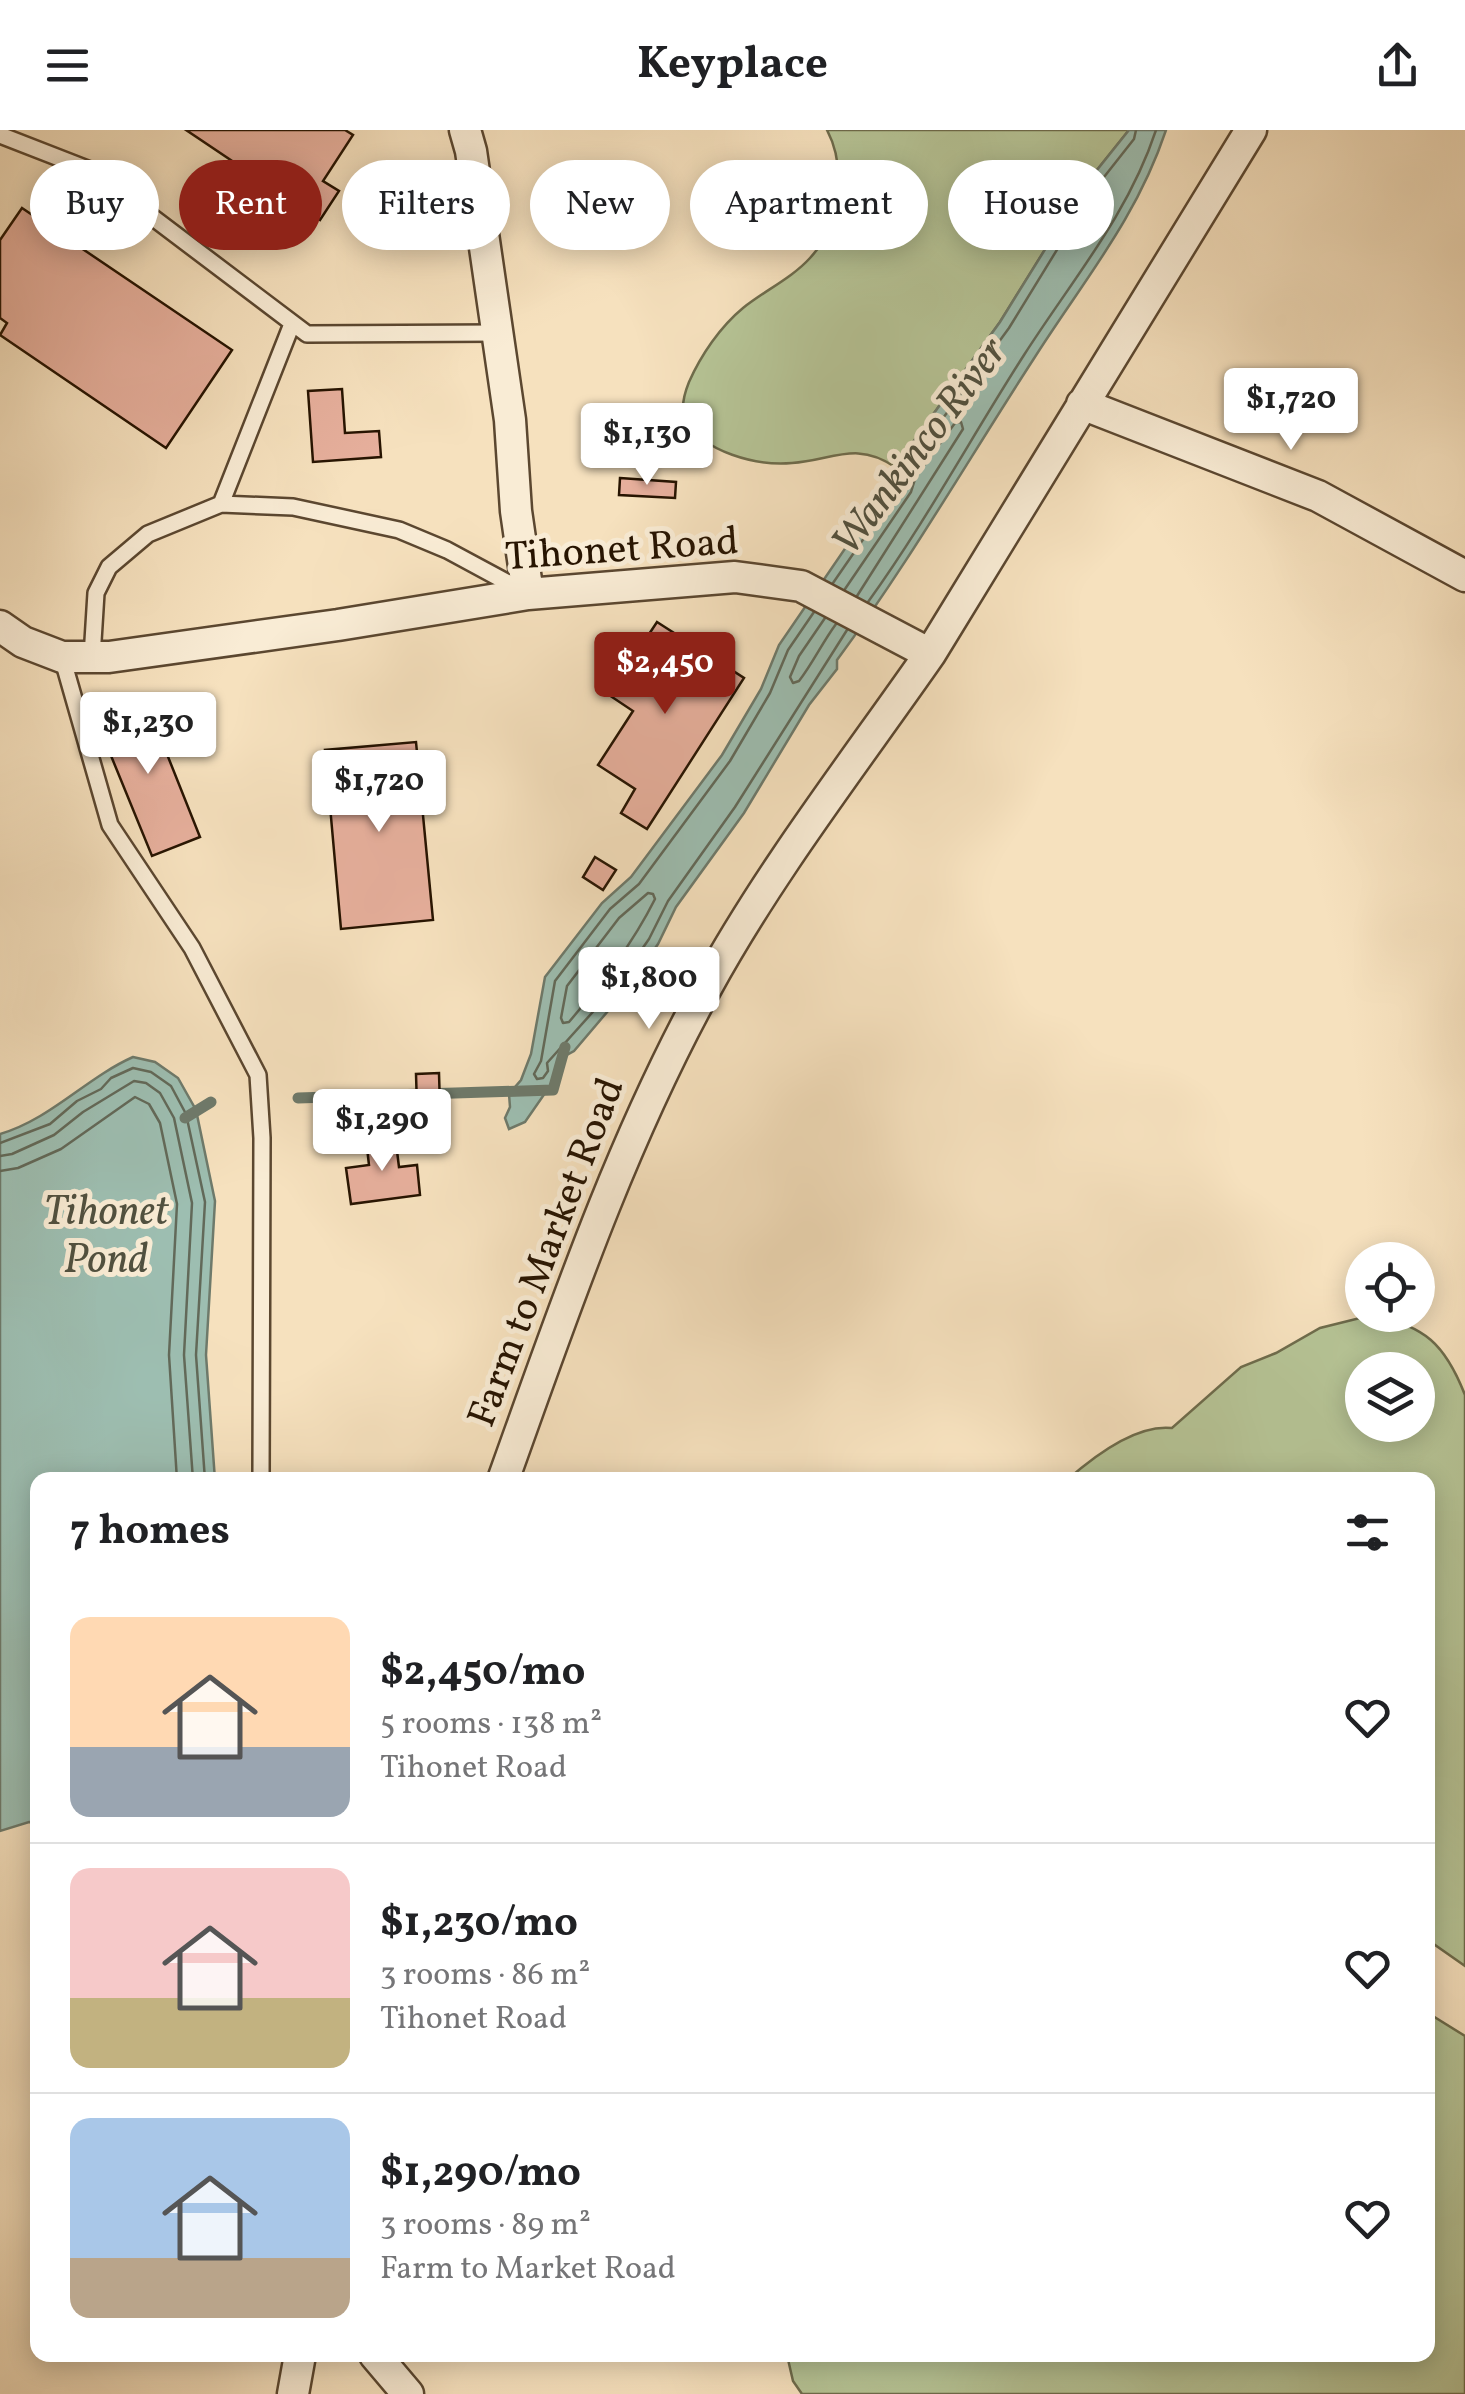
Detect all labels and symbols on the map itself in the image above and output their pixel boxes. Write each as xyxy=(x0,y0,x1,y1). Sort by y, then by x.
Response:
water label: Wankinco River xyxy=(819,326,1023,570)
pin: $1,720 xyxy=(1210,368,1372,453)
pin: $1,130 xyxy=(566,403,728,488)
street label: Tihonet Road xyxy=(503,515,741,587)
pin: $2,450 xyxy=(584,632,746,717)
pin: $1,230 xyxy=(67,692,229,777)
pin: $1,720 xyxy=(298,750,460,835)
pin: $1,800 xyxy=(568,947,730,1032)
street label: Farm to Market Road xyxy=(456,1070,640,1436)
pin: $1,290 xyxy=(301,1089,463,1174)
water label: Tihonet Pond xyxy=(44,1184,170,1291)

